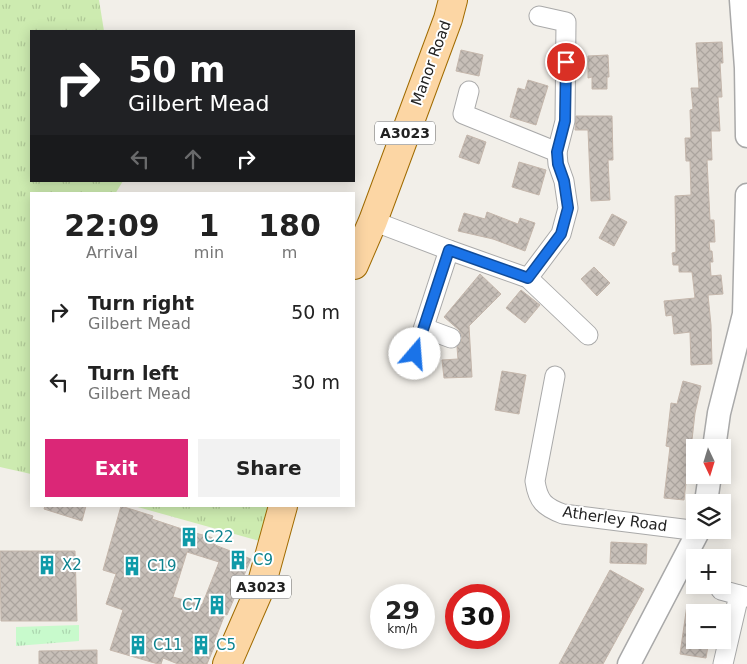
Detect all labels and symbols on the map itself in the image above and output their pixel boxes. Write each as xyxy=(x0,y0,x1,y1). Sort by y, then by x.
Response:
street label: Manor Road xyxy=(407,18,455,108)
pin xyxy=(545,41,587,83)
road number: A3023 xyxy=(375,122,435,144)
position arrow xyxy=(388,327,440,379)
north arrow xyxy=(686,439,731,484)
street label: Atherley Road xyxy=(562,503,668,535)
building icon: C22 xyxy=(178,526,200,548)
place label: C22 xyxy=(204,528,234,546)
building icon: C9 xyxy=(227,549,249,571)
place label: C9 xyxy=(253,551,273,569)
building icon: X2 xyxy=(36,554,58,576)
building icon: C19 xyxy=(121,555,143,577)
place label: X2 xyxy=(62,556,82,574)
place label: C19 xyxy=(147,557,177,575)
road number: A3023 xyxy=(231,576,291,598)
speed limit sign: 30 xyxy=(445,584,510,649)
building icon: C7 xyxy=(206,594,228,616)
place label: C7 xyxy=(182,596,202,614)
building icon: C11 xyxy=(127,634,149,656)
building icon: C5 xyxy=(190,634,212,656)
place label: C11 xyxy=(153,636,183,654)
place label: C5 xyxy=(216,636,236,654)

